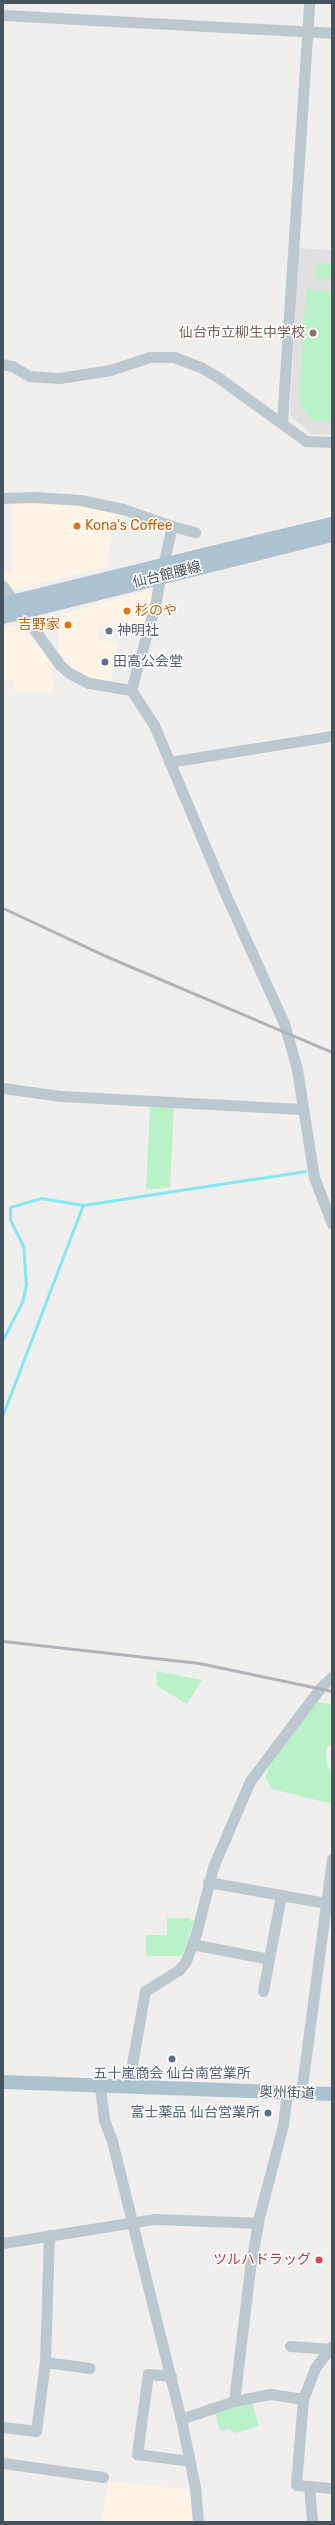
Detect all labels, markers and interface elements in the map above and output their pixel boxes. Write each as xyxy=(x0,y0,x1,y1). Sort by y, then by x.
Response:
place label: 仙台市立柳生中学校 xyxy=(179,325,305,341)
marker: 仙台市立柳生中学校 xyxy=(308,328,318,338)
place label: Kona's Coffee xyxy=(85,518,173,534)
marker: Kona's Coffee xyxy=(72,521,82,531)
street label: 仙台館腰線 xyxy=(131,558,203,592)
place label: 杉のや xyxy=(135,603,177,619)
marker: 杉のや xyxy=(122,606,132,616)
place label: 吉野家 xyxy=(18,617,60,633)
marker: 吉野家 xyxy=(63,620,73,630)
place label: 神明社 xyxy=(117,623,159,639)
marker: 神明社 xyxy=(104,626,114,636)
place label: 田高公会堂 xyxy=(113,654,183,670)
marker: 田高公会堂 xyxy=(100,657,110,667)
marker: 五十嵐商会 仙台南営業所 xyxy=(167,2054,177,2064)
place label: 五十嵐商会 仙台南営業所 xyxy=(93,2066,251,2082)
street label: 奥州街道 xyxy=(259,2084,315,2102)
place label: 富士薬品 仙台営業所 xyxy=(131,2105,260,2121)
marker: 富士薬品 仙台営業所 xyxy=(263,2108,273,2118)
place label: ツルハドラッグ xyxy=(213,2252,311,2268)
marker: ツルハドラッグ xyxy=(314,2255,324,2265)

